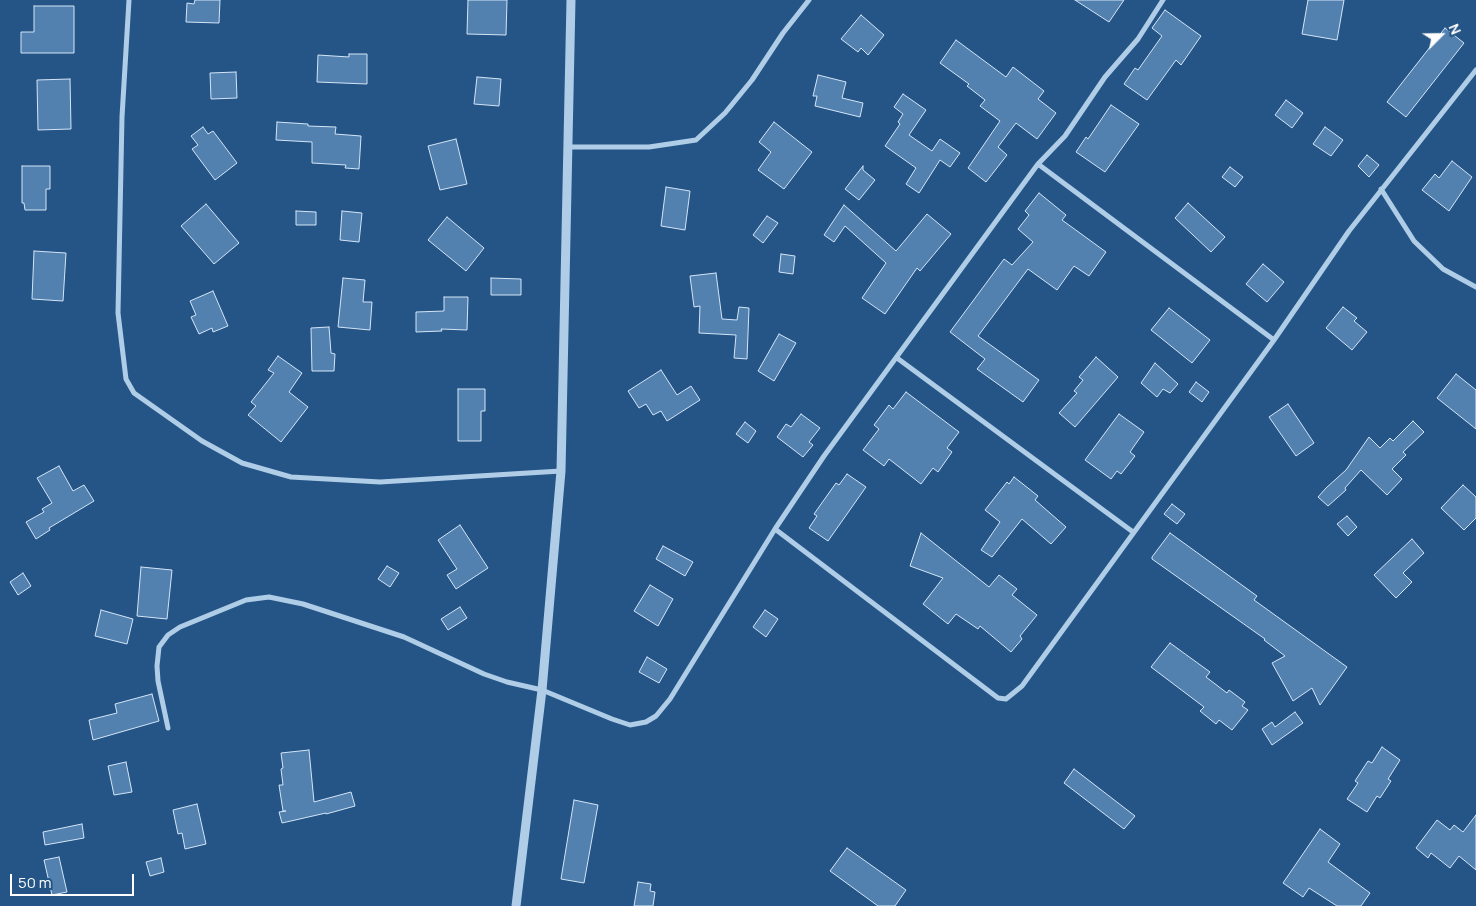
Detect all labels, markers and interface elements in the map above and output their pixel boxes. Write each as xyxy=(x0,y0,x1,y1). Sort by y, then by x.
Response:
north arrow xyxy=(1416,10,1466,60)
text: N xyxy=(1445,21,1466,37)
scale bar xyxy=(12,864,136,896)
text: 50 m xyxy=(18,872,52,893)

